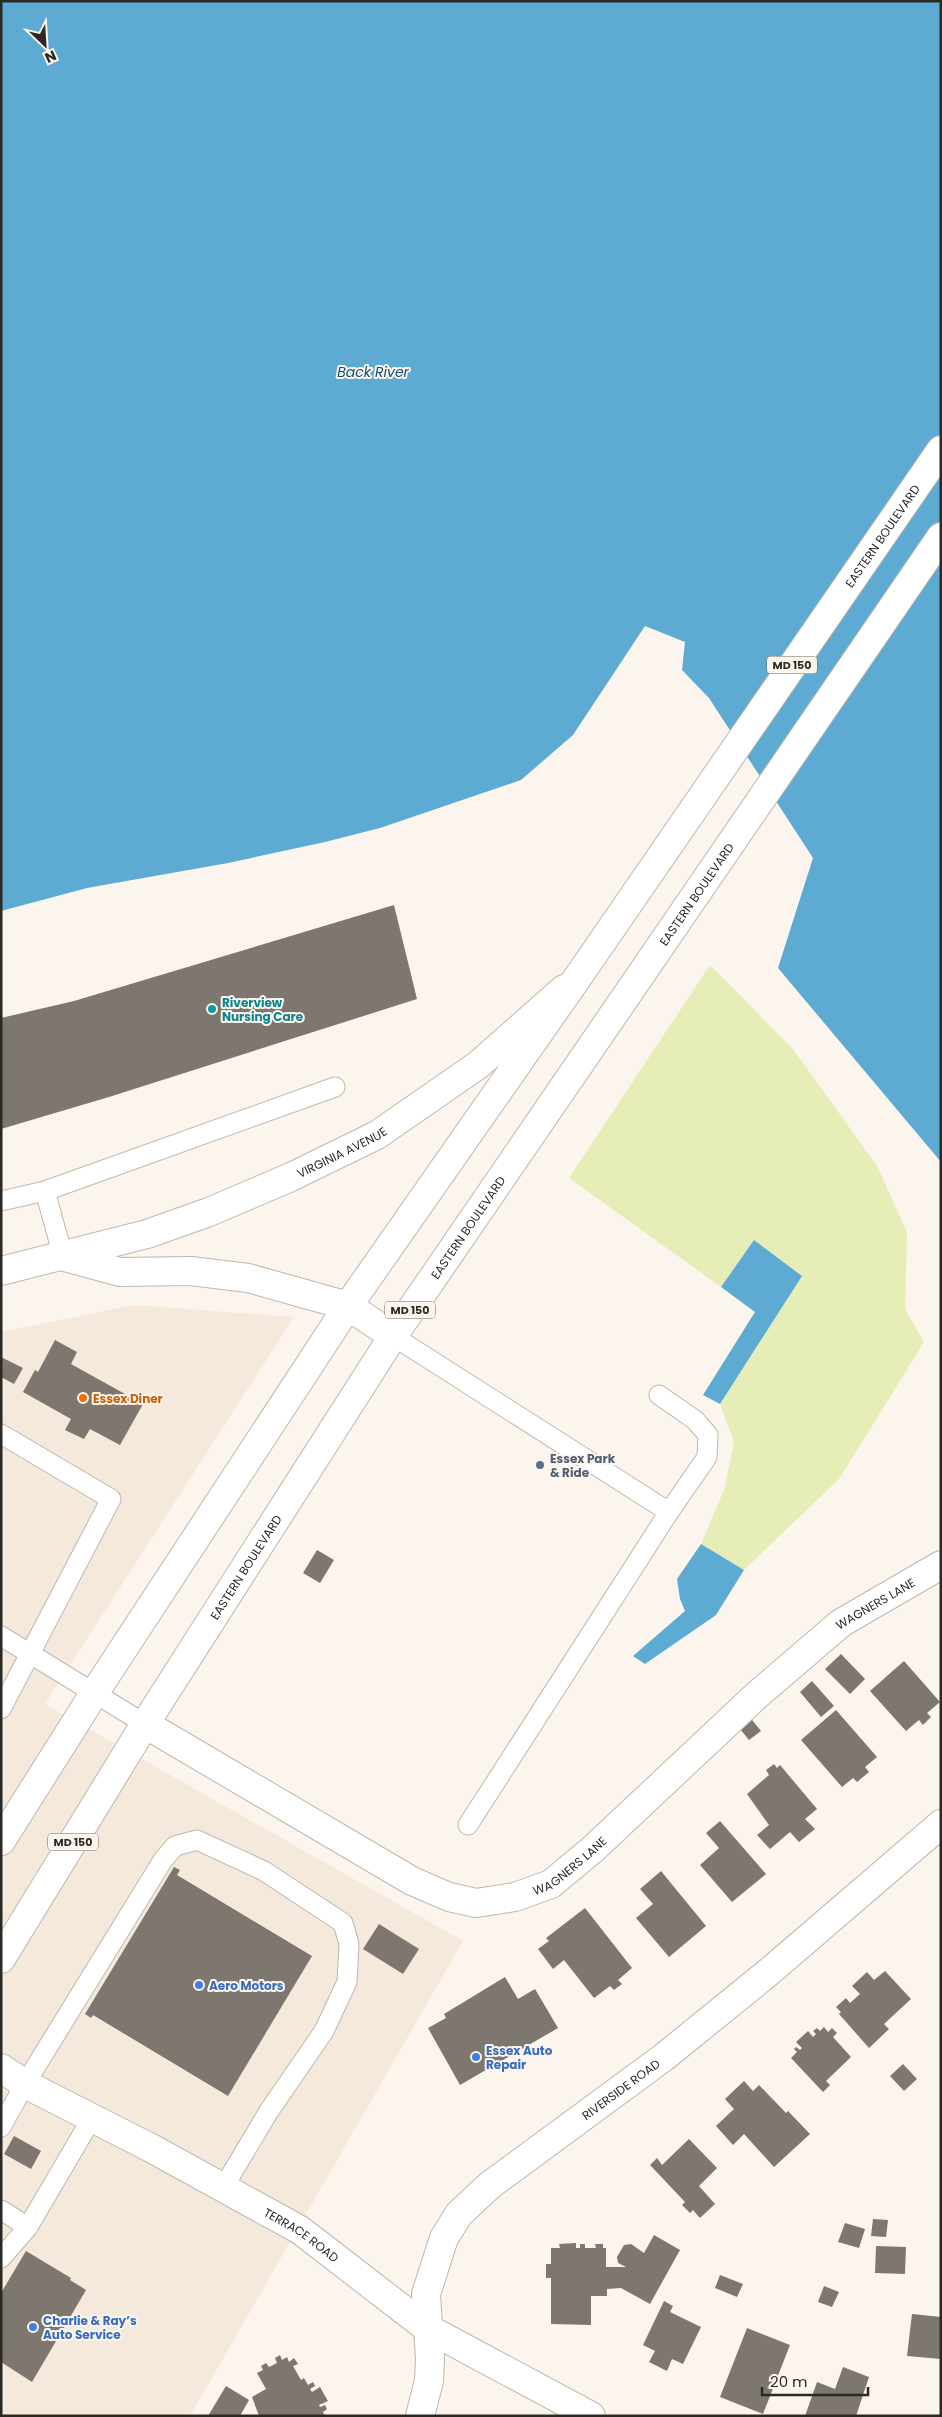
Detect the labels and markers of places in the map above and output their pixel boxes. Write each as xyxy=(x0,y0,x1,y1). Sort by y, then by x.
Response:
place label: Riverview Nursing Care xyxy=(222,994,304,1025)
marker: Riverview Nursing Care xyxy=(206,1003,218,1015)
place label: Essex Diner xyxy=(93,1390,163,1407)
marker: Essex Diner xyxy=(77,1392,89,1404)
place label: Essex Park & Ride xyxy=(550,1450,616,1481)
marker: Essex Park & Ride xyxy=(534,1459,546,1471)
place label: Aero Motors xyxy=(209,1977,284,1994)
marker: Aero Motors xyxy=(193,1979,205,1991)
place label: Essex Auto Repair xyxy=(486,2042,553,2073)
marker: Essex Auto Repair xyxy=(470,2051,482,2063)
place label: Charlie & Ray’s Auto Service xyxy=(43,2312,137,2343)
marker: Charlie & Ray’s Auto Service xyxy=(27,2321,39,2333)

